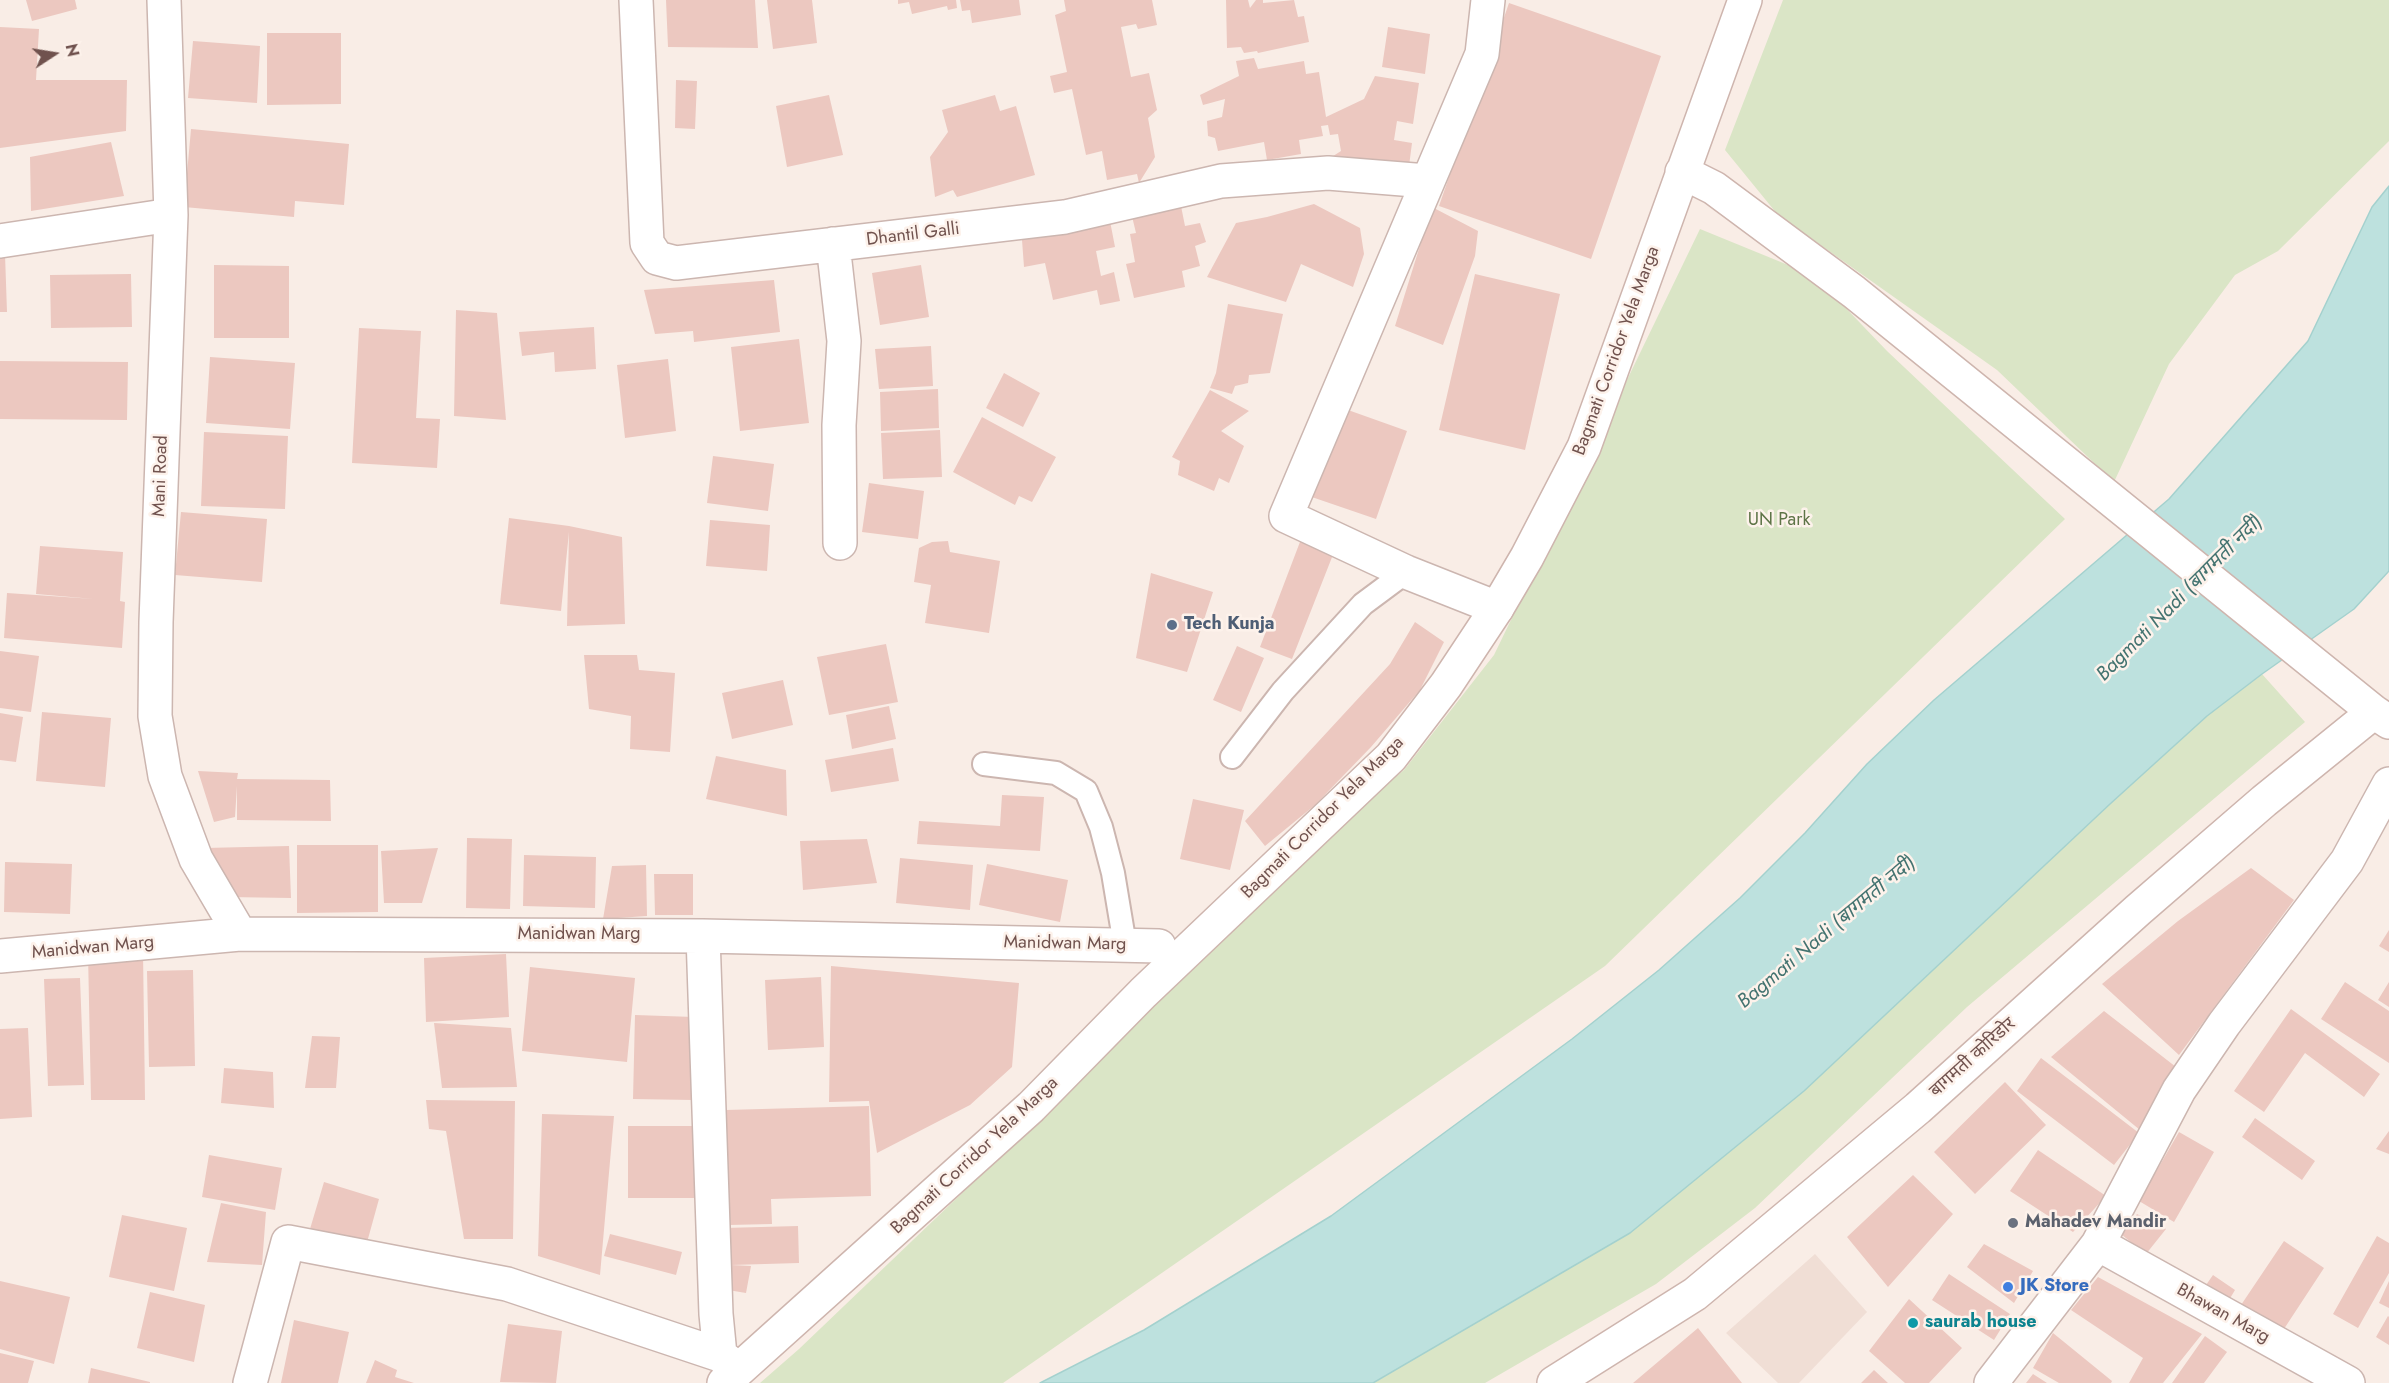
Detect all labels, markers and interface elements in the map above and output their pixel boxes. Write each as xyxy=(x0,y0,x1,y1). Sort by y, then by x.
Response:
north arrow xyxy=(24,24,84,84)
text: N xyxy=(60,42,85,59)
street label: Dhantil Galli xyxy=(865,219,961,251)
street label: Bagmati Corridor Yela Marga xyxy=(1569,244,1665,458)
street label: Mani Road xyxy=(149,435,173,517)
park label: UN Park xyxy=(1748,510,1810,532)
water label: Bagmati Nadi (बागमती नदी) xyxy=(2092,511,2268,687)
place label: Tech Kunja xyxy=(1184,614,1274,636)
marker: Tech Kunja xyxy=(1165,618,1179,632)
street label: Bagmati Corridor Yela Marga xyxy=(1237,732,1409,904)
water label: Bagmati Nadi (बागमती नदी) xyxy=(1733,852,1921,1014)
street label: Manidwan Marg xyxy=(518,924,640,946)
street label: Manidwan Marg xyxy=(31,932,155,964)
street label: Manidwan Marg xyxy=(1003,932,1127,956)
street label: बागमती कोरिडोर xyxy=(1926,1014,2020,1102)
street label: Bagmati Corridor Yela Marga xyxy=(887,1073,1063,1239)
place label: Mahadev Mandir xyxy=(2025,1212,2166,1234)
marker: Mahadev Mandir xyxy=(2006,1216,2020,1230)
place label: JK Store xyxy=(2020,1276,2089,1298)
marker: JK Store xyxy=(2001,1280,2015,1294)
street label: Bhawan Marg xyxy=(2173,1280,2273,1348)
place label: saurab house xyxy=(1925,1312,2037,1334)
marker: saurab house xyxy=(1906,1316,1920,1330)

